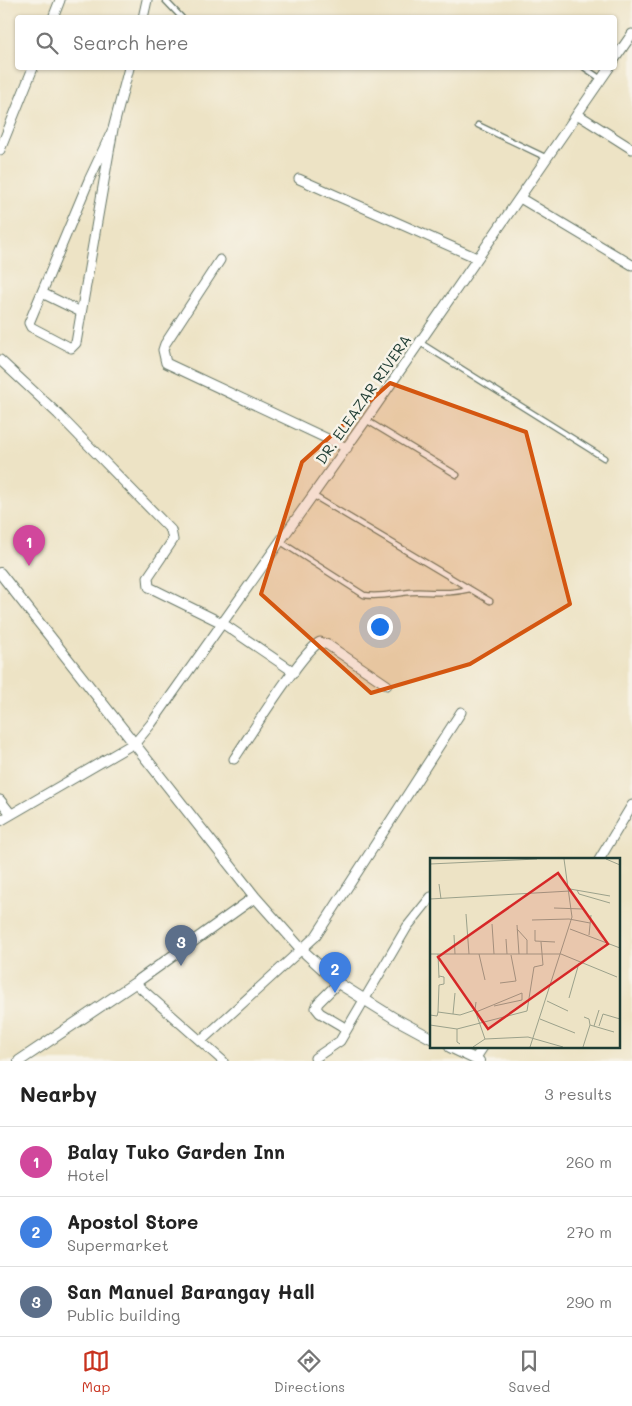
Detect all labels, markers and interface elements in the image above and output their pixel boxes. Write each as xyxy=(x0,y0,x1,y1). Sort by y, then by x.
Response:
search box xyxy=(15,15,617,70)
icon: search xyxy=(33,29,61,57)
text: Search here xyxy=(73,30,189,55)
street label: DR. ELEAZAR RIVERA xyxy=(311,330,415,468)
pin: 1 xyxy=(13,525,45,566)
your location xyxy=(367,614,393,640)
inset map xyxy=(430,858,620,1048)
pin: 3 xyxy=(165,925,197,966)
pin: 2 xyxy=(319,952,351,993)
text: Nearby xyxy=(20,1080,97,1107)
text: 3 results xyxy=(544,1083,612,1104)
text: Balay Tuko Garden Inn xyxy=(67,1139,285,1164)
text: 1 xyxy=(32,1151,40,1172)
text: 260 m xyxy=(566,1151,612,1172)
text: Hotel xyxy=(67,1164,109,1185)
text: Apostol Store xyxy=(67,1209,198,1234)
text: 2 xyxy=(32,1221,40,1242)
text: 270 m xyxy=(566,1221,612,1242)
text: Supermarket xyxy=(67,1234,169,1255)
text: San Manuel Barangay Hall xyxy=(67,1279,315,1304)
text: 3 xyxy=(31,1291,41,1312)
text: 290 m xyxy=(566,1291,612,1312)
text: Public building xyxy=(67,1304,180,1325)
tab: Map xyxy=(82,1347,110,1396)
tab: Directions xyxy=(274,1347,345,1396)
tab: Saved xyxy=(509,1347,550,1396)

